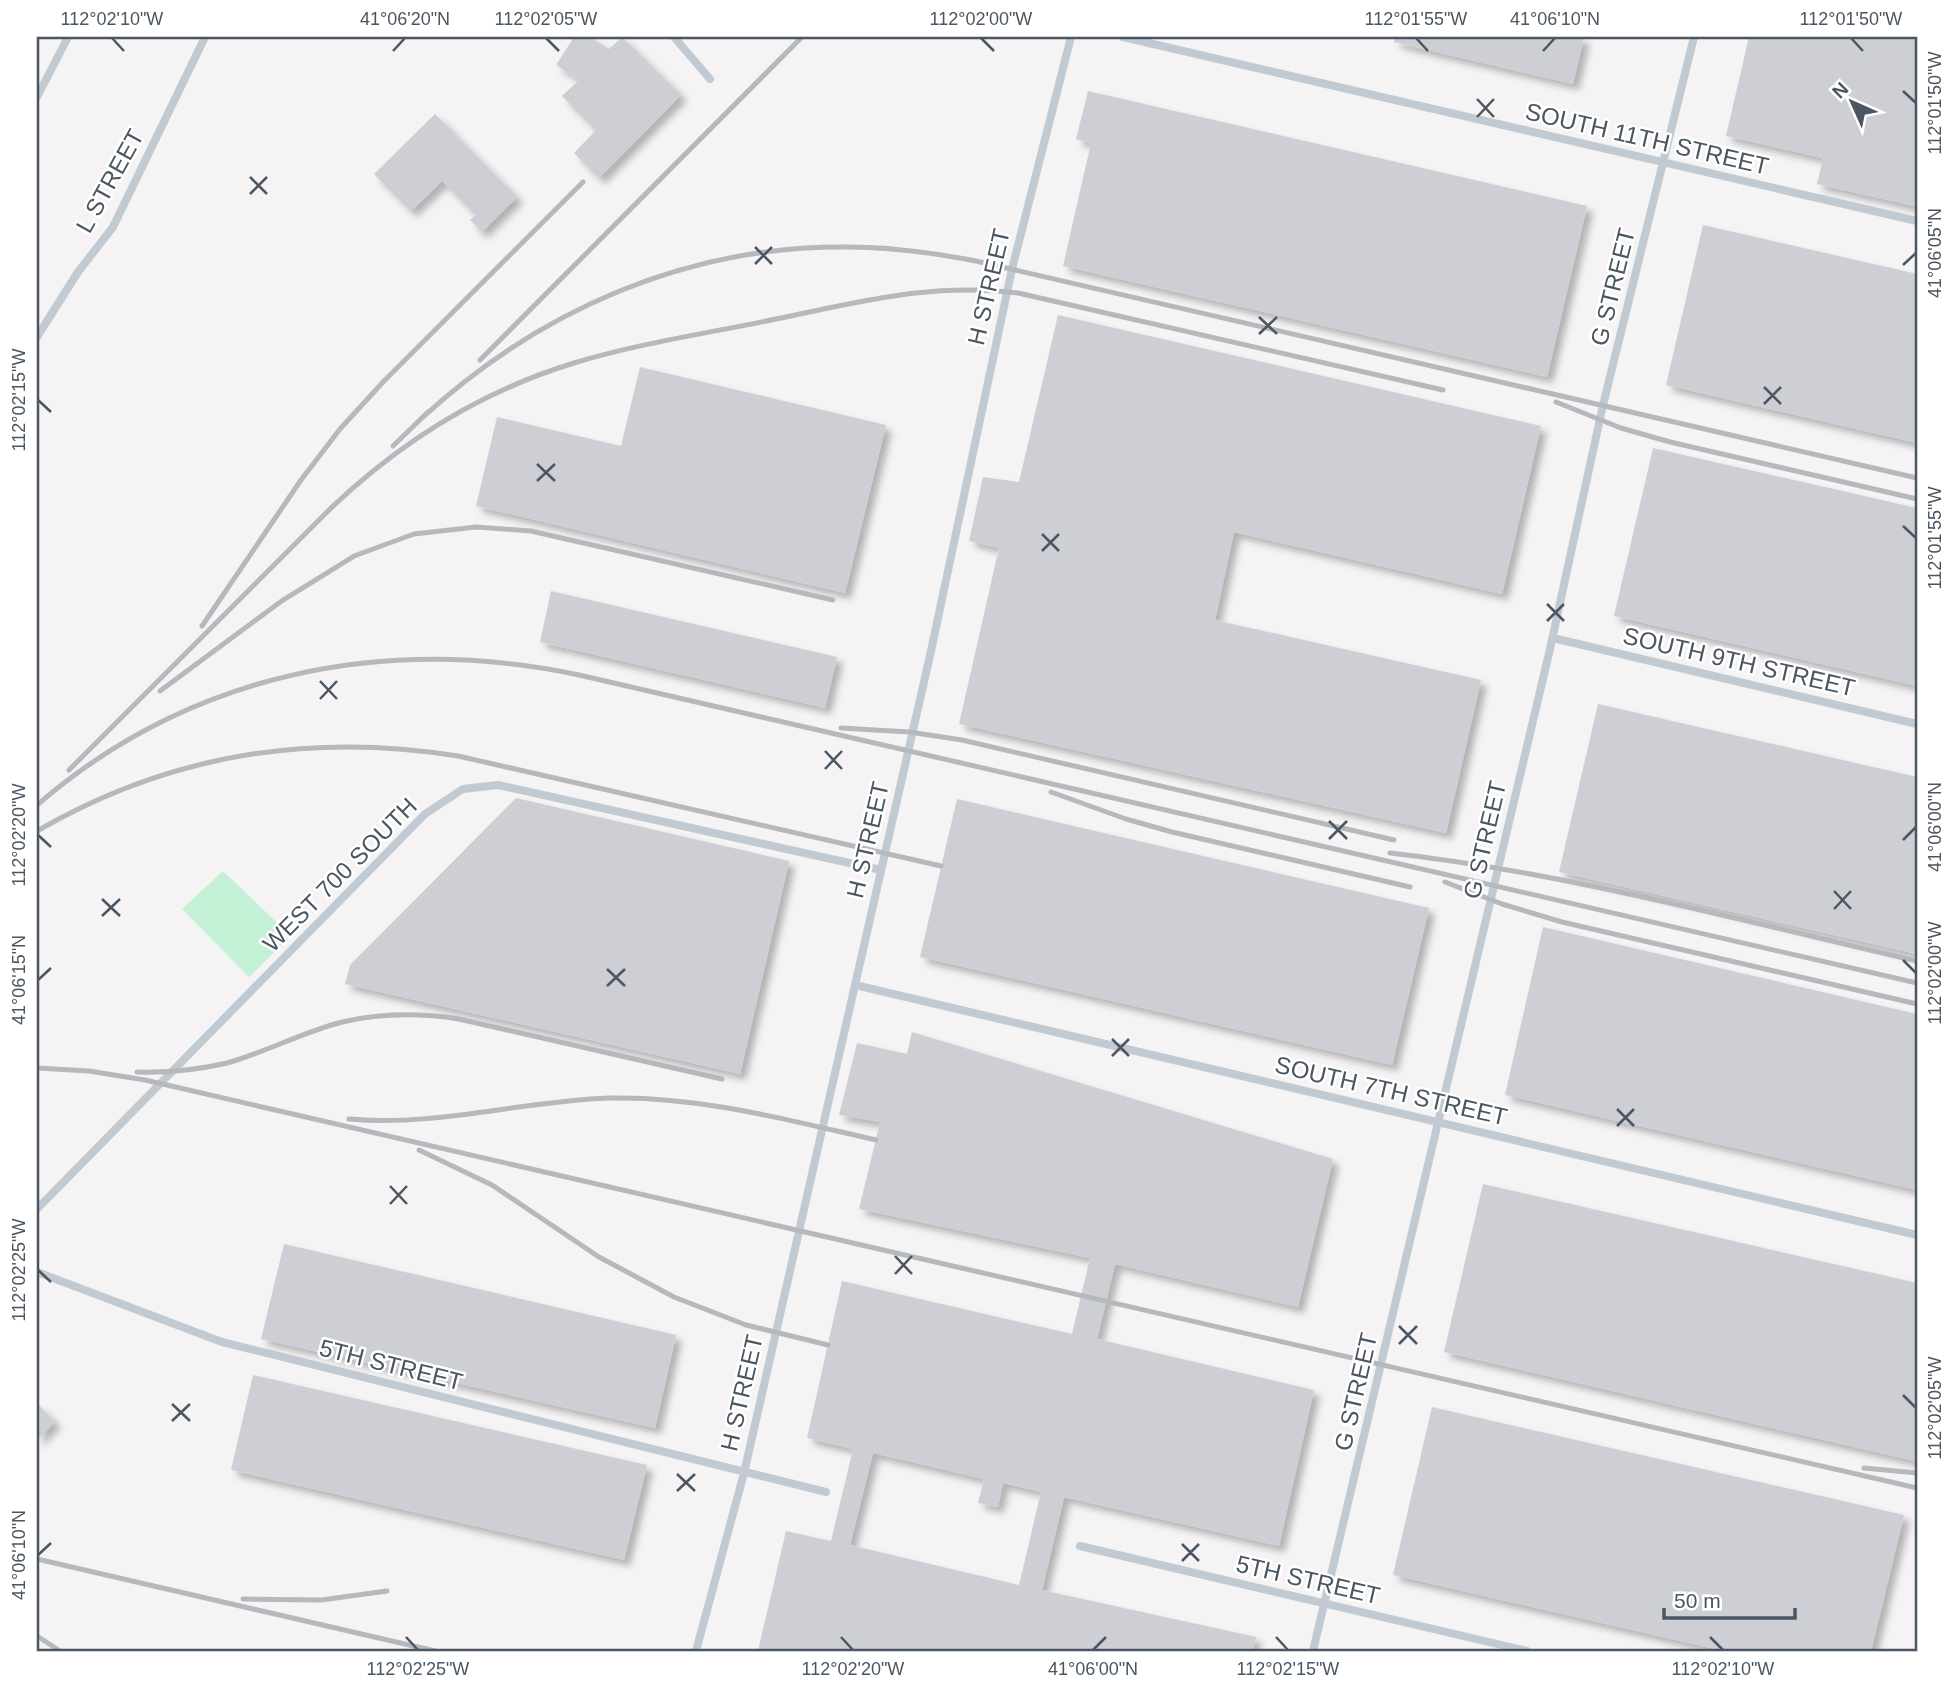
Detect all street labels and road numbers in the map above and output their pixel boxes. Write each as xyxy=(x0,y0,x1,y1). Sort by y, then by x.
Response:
street label: SOUTH 11TH STREET xyxy=(1523,97,1772,180)
street label: L STREET xyxy=(70,124,149,237)
street label: G STREET xyxy=(1585,225,1640,348)
street label: H STREET xyxy=(962,226,1015,348)
street label: SOUTH 9TH STREET xyxy=(1620,622,1858,701)
street label: G STREET xyxy=(1458,778,1511,901)
street label: H STREET xyxy=(841,779,894,901)
street label: WEST 700 SOUTH xyxy=(257,792,422,957)
street label: SOUTH 7TH STREET xyxy=(1272,1051,1510,1130)
street label: G STREET xyxy=(1329,1330,1382,1453)
street label: H STREET xyxy=(715,1332,768,1454)
street label: 5TH STREET xyxy=(317,1334,466,1395)
street label: 5TH STREET xyxy=(1234,1550,1383,1609)

